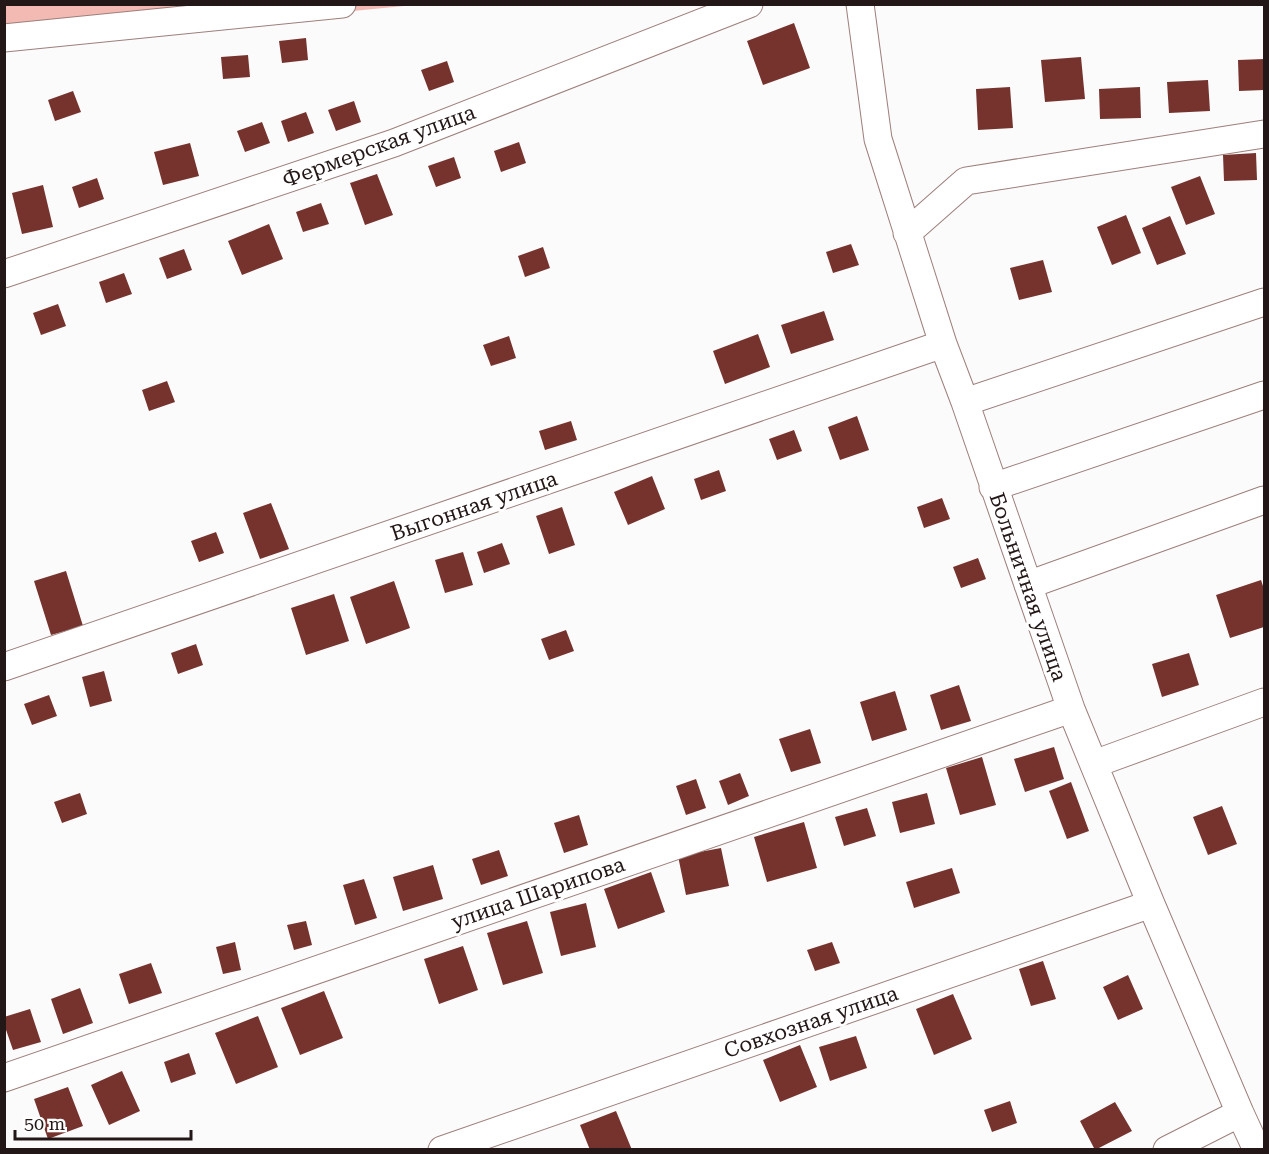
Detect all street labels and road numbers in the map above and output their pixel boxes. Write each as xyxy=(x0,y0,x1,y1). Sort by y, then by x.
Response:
street label: Фермерская улица xyxy=(279,100,479,192)
street label: Выгонная улица xyxy=(388,466,561,546)
street label: Больничная улица xyxy=(984,490,1072,685)
street label: улица Шарипова xyxy=(448,852,629,934)
street label: Совхозная улица xyxy=(721,981,902,1063)

